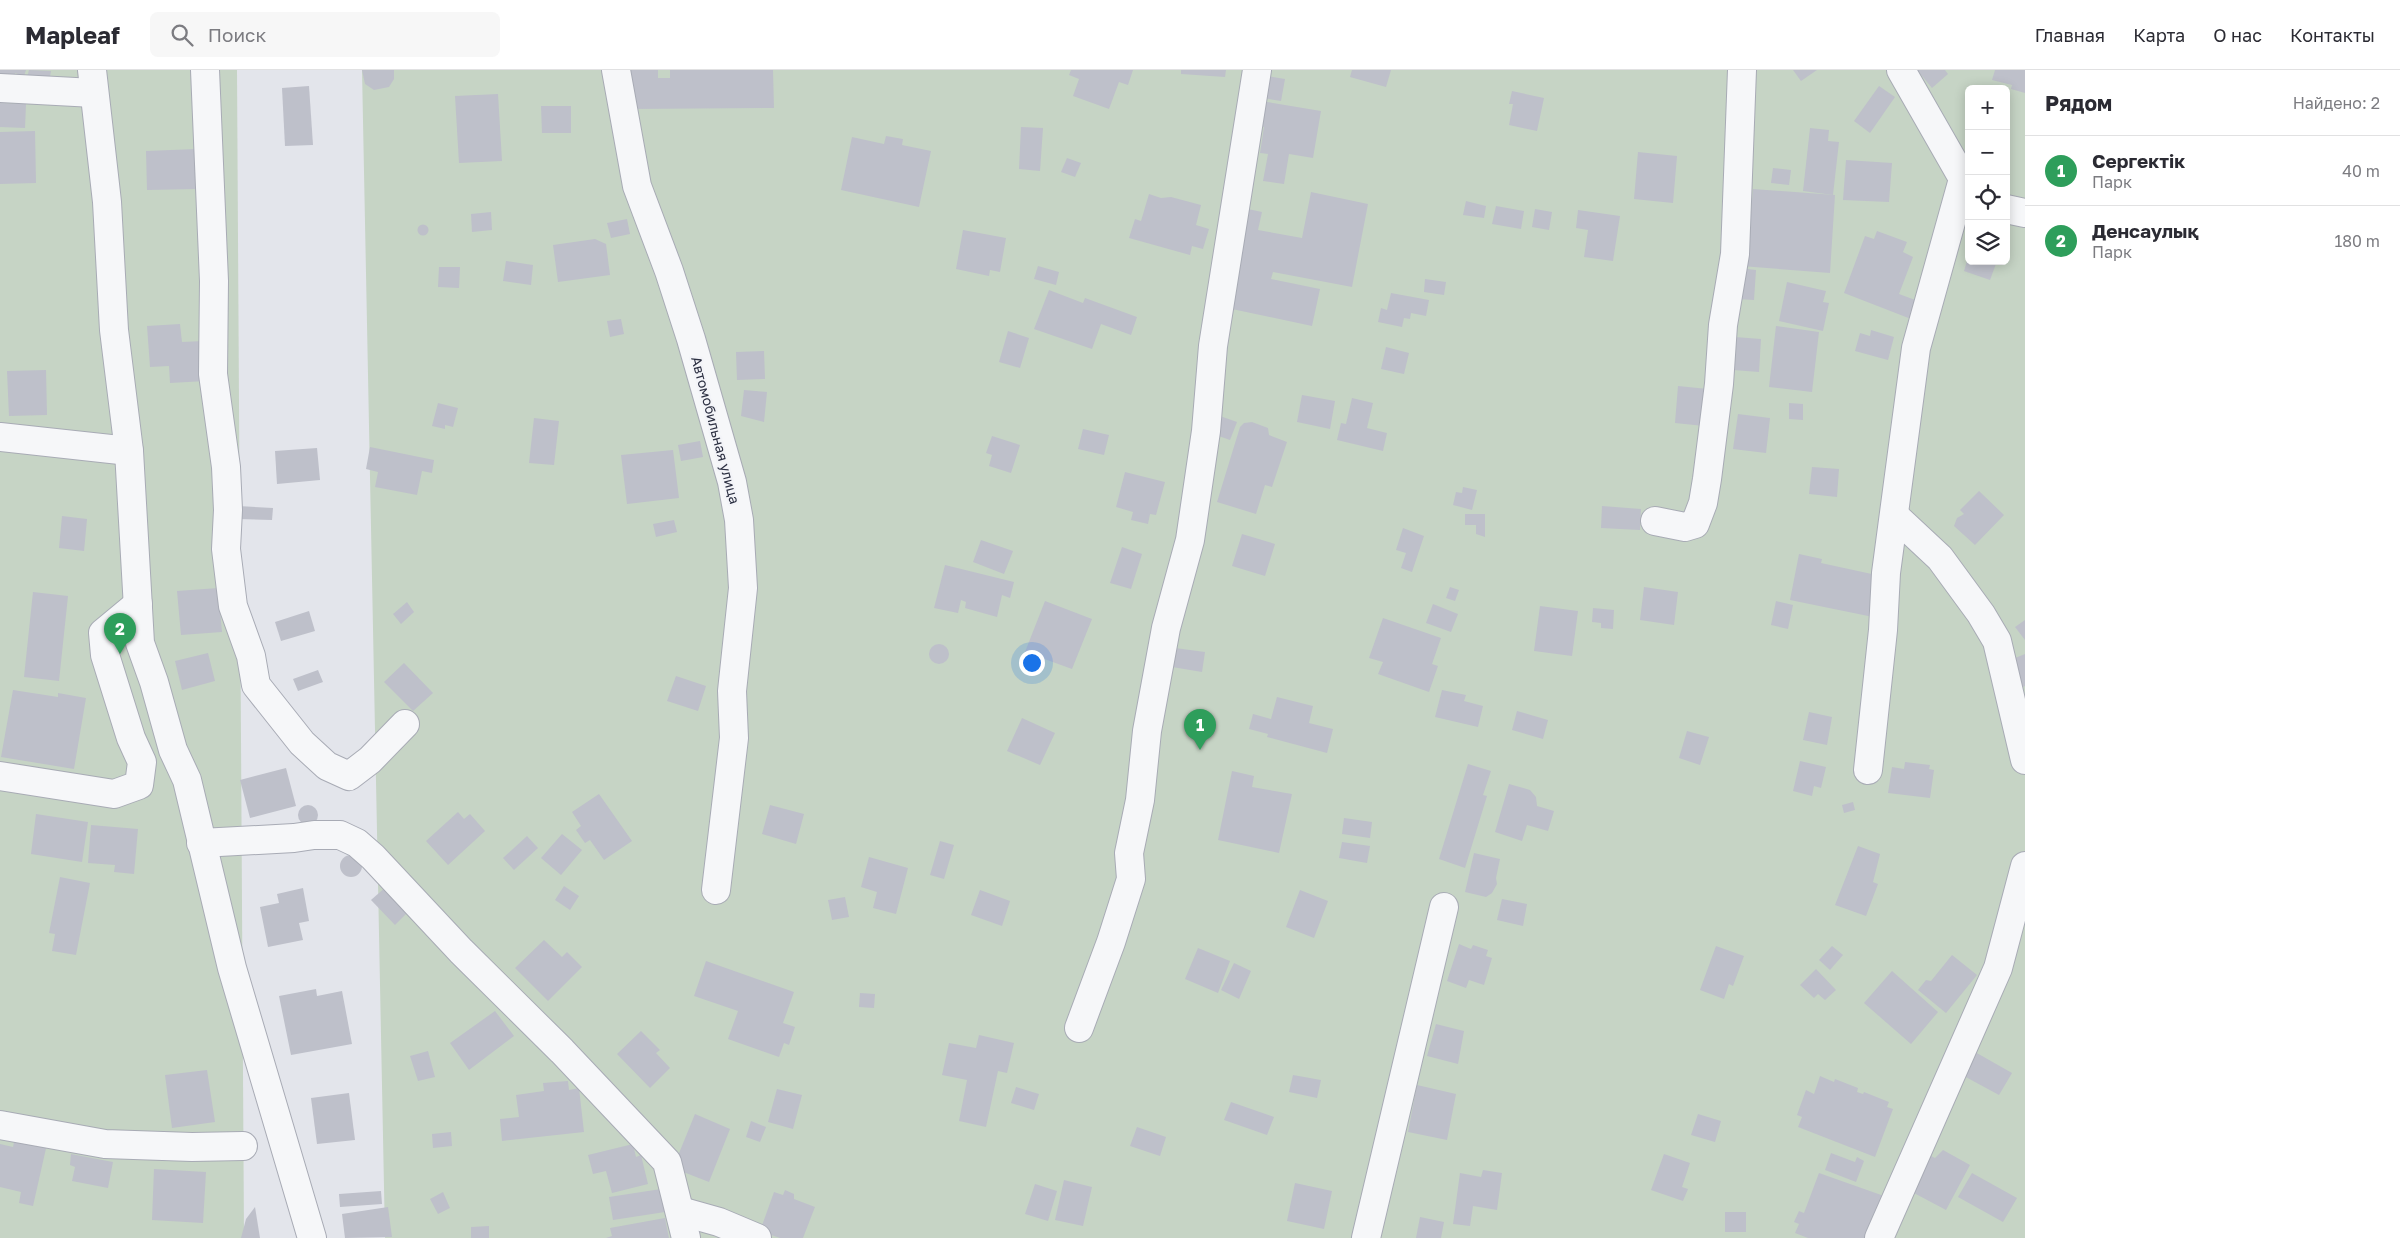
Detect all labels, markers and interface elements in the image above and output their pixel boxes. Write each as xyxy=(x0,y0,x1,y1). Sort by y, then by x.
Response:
search box xyxy=(150,12,500,57)
text: Mapleaf xyxy=(25,20,120,49)
icon: search xyxy=(168,21,196,49)
text: Поиск xyxy=(208,23,266,46)
text: Главная xyxy=(2035,24,2105,46)
text: Карта xyxy=(2133,24,2185,46)
text: О нас xyxy=(2213,24,2262,46)
text: Контакты xyxy=(2290,24,2375,46)
map controls xyxy=(1965,85,2010,265)
button: + xyxy=(1965,85,2010,130)
text: Рядом xyxy=(2045,90,2112,116)
text: Найдено: 2 xyxy=(2293,93,2380,113)
button: − xyxy=(1965,130,2010,175)
text: Сергектік xyxy=(2092,149,2185,172)
text: 1 xyxy=(2057,161,2065,181)
text: 40 m xyxy=(2342,161,2380,181)
text: Парк xyxy=(2092,172,2132,192)
button: locate xyxy=(1965,175,2010,220)
text: Денсаулық xyxy=(2092,219,2199,242)
button: layers xyxy=(1965,220,2010,265)
text: 2 xyxy=(2056,231,2066,251)
text: 180 m xyxy=(2334,231,2380,251)
text: Парк xyxy=(2092,242,2132,262)
street label: Автомобильная улица xyxy=(688,354,744,506)
pin: 2 xyxy=(104,613,136,654)
your location xyxy=(1019,650,1045,676)
pin: 1 xyxy=(1184,709,1216,750)

